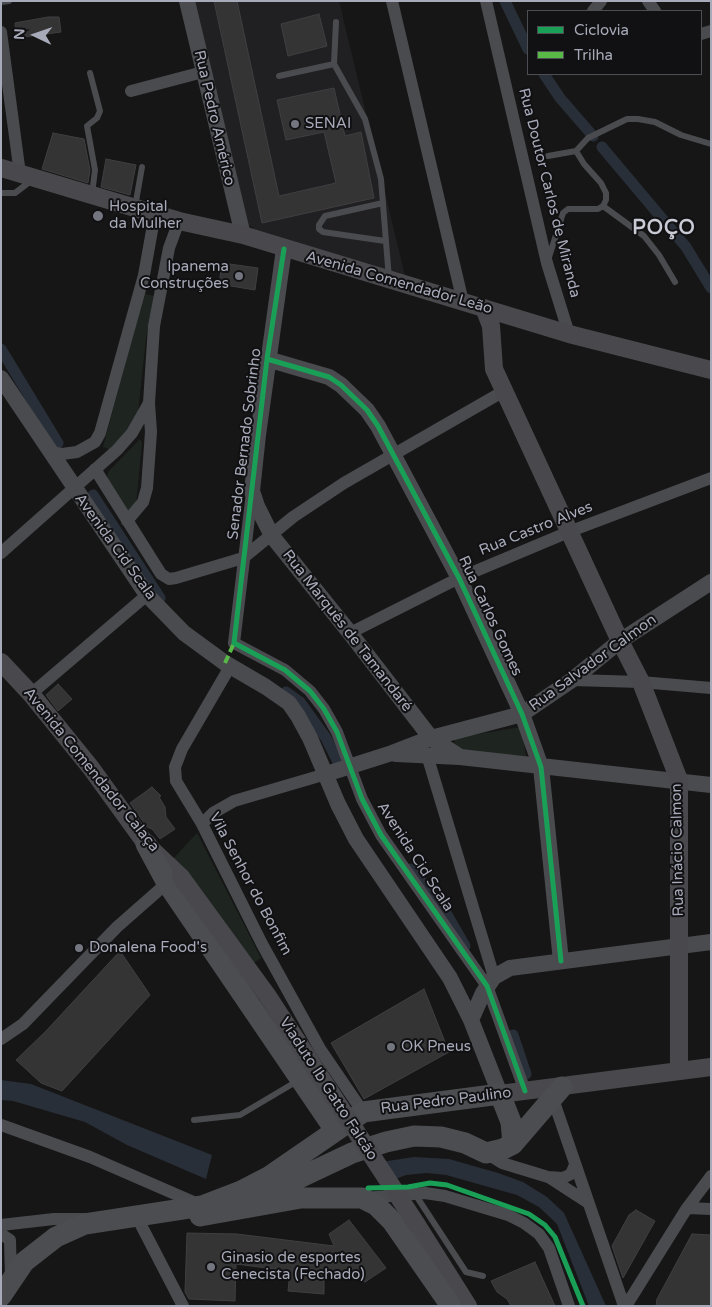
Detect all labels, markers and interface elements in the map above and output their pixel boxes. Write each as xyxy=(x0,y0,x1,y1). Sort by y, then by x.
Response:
north arrow xyxy=(10,10,60,60)
legend xyxy=(527,10,702,75)
text: Ciclovia xyxy=(574,21,629,39)
text: N xyxy=(11,28,28,40)
text: Trilha xyxy=(574,46,613,64)
street label: Rua Pedro Américo xyxy=(190,49,238,187)
street label: Rua Doutor Carlos de Miranda xyxy=(514,86,584,300)
place label: SENAI xyxy=(305,115,351,133)
marker: SENAI xyxy=(289,118,301,130)
place label: Hospital da Mulher xyxy=(109,198,181,233)
marker: Hospital da Mulher xyxy=(91,209,105,223)
district label: POÇO xyxy=(632,217,696,241)
street label: Avenida Comendador Leão xyxy=(304,248,494,318)
place label: Ipanema Construções xyxy=(140,258,229,293)
marker: Ipanema Construções xyxy=(233,270,245,282)
street label: Senador Bernado Sobrinho xyxy=(224,347,266,541)
street label: Avenida Cid Scala xyxy=(70,490,160,604)
street label: Rua Castro Alves xyxy=(477,498,595,560)
street label: Rua Marquês de Tamandaré xyxy=(278,547,416,715)
street label: Rua Carlos Gomes xyxy=(454,553,526,679)
street label: Rua Salvador Calmon xyxy=(526,611,660,715)
street label: Avenida Comendador Calaça xyxy=(19,684,163,856)
street label: Rua Inácio Calmon xyxy=(668,783,688,917)
street label: Avenida Cid Scala xyxy=(373,799,457,915)
street label: Vila Senhor do Bonfim xyxy=(205,810,295,958)
place label: Donalena Food's xyxy=(89,939,207,957)
marker: Donalena Food's xyxy=(73,942,85,954)
street label: Viaduto Ib Gatto Falcão xyxy=(275,1014,381,1164)
place label: OK Pneus xyxy=(401,1038,471,1056)
marker: OK Pneus xyxy=(385,1041,397,1053)
street label: Rua Pedro Paulino xyxy=(380,1084,512,1118)
place label: Ginasio de esportes Cenecista (Fechado) xyxy=(221,1249,365,1284)
marker: Ginasio de esportes Cenecista (Fechado) xyxy=(205,1261,217,1273)

